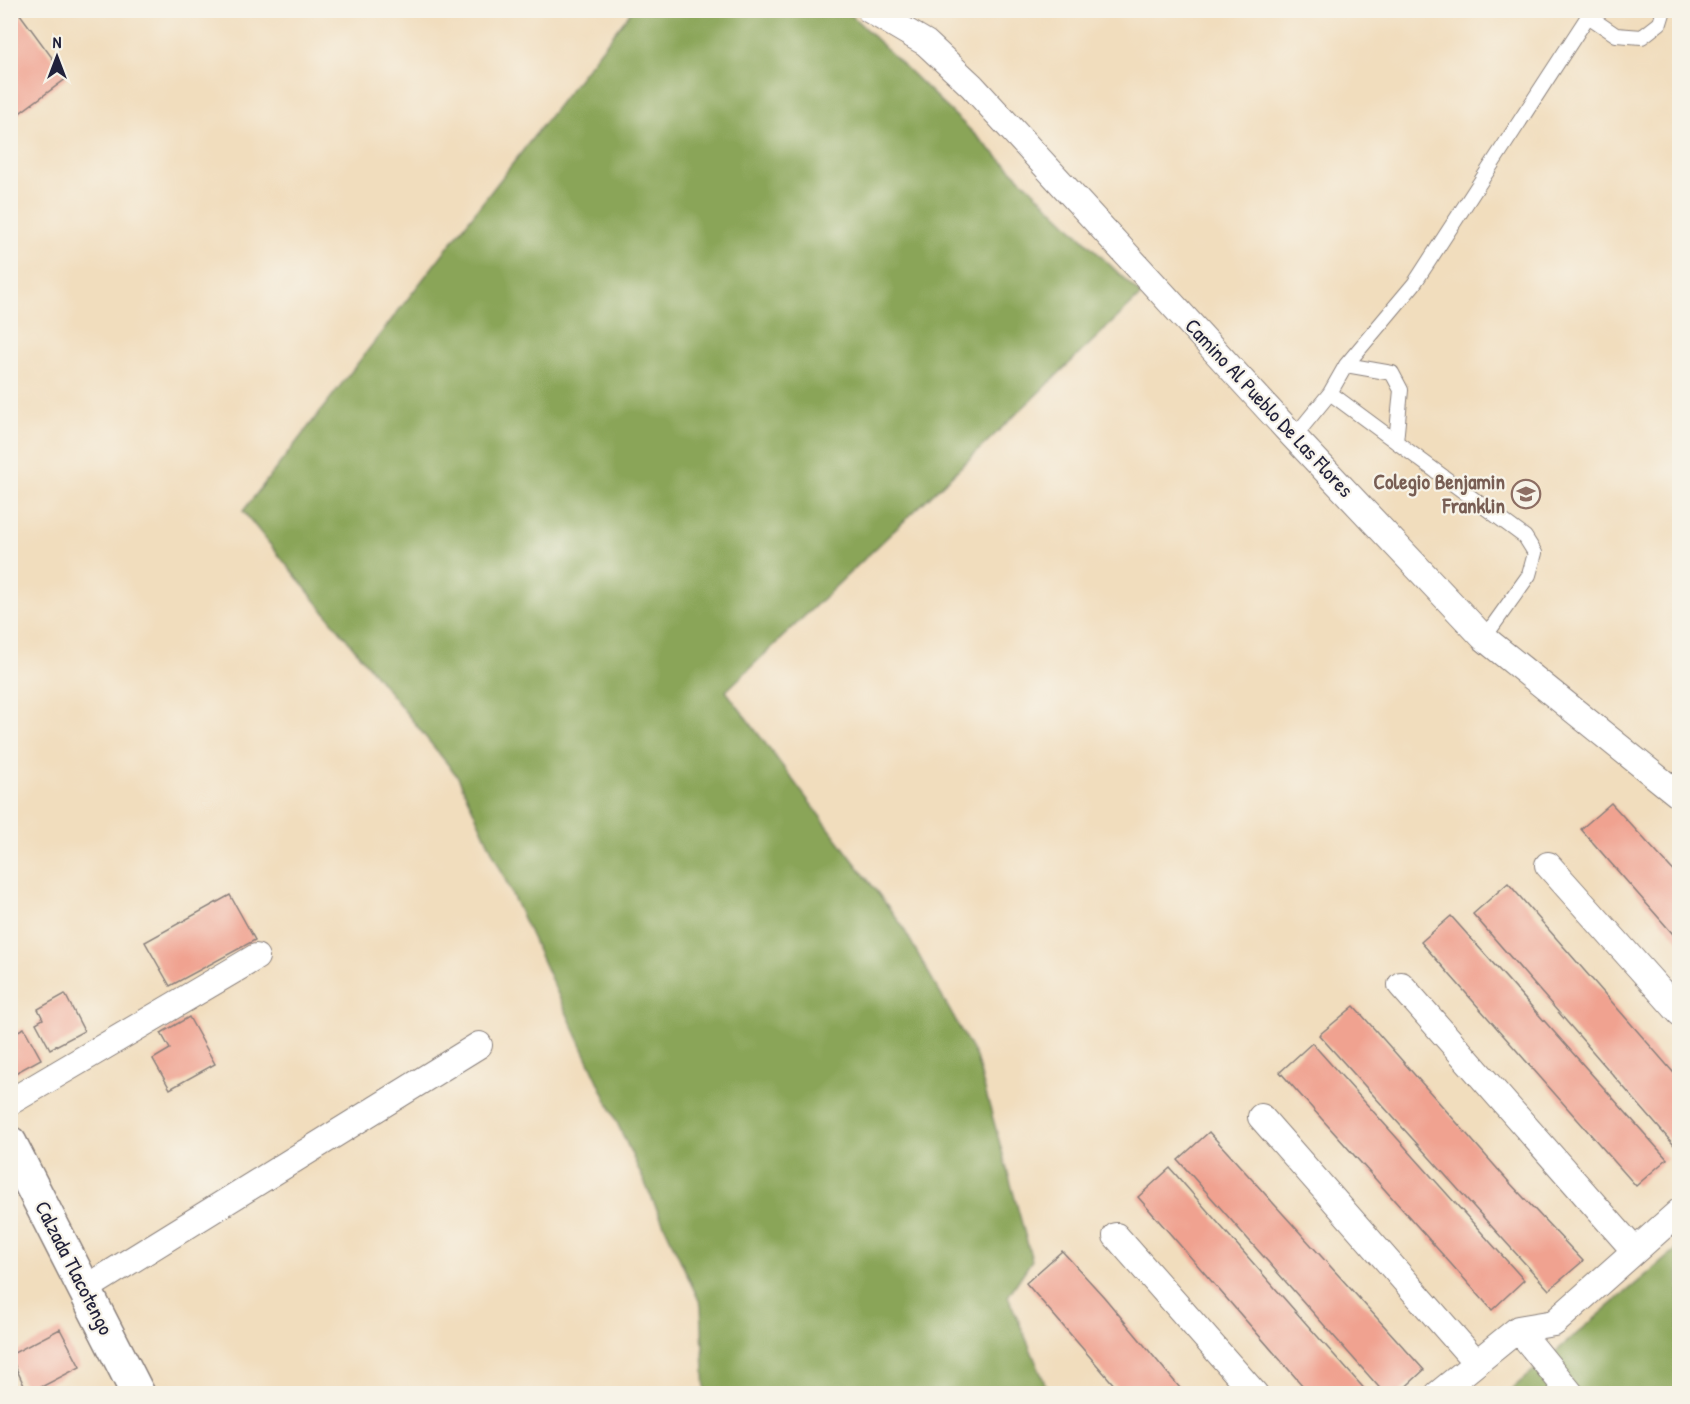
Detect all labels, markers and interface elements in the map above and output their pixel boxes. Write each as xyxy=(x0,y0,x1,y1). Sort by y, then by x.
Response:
north arrow xyxy=(27,27,87,87)
text: N xyxy=(53,31,62,53)
street label: Camino Al Pueblo De Las Flores xyxy=(1179,312,1360,504)
place label: Colegio Benjamin Franklin xyxy=(1374,467,1505,520)
school or university icon: Colegio Benjamin Franklin xyxy=(1510,478,1542,510)
street label: Calzada Tlacotengo xyxy=(28,1196,121,1340)

